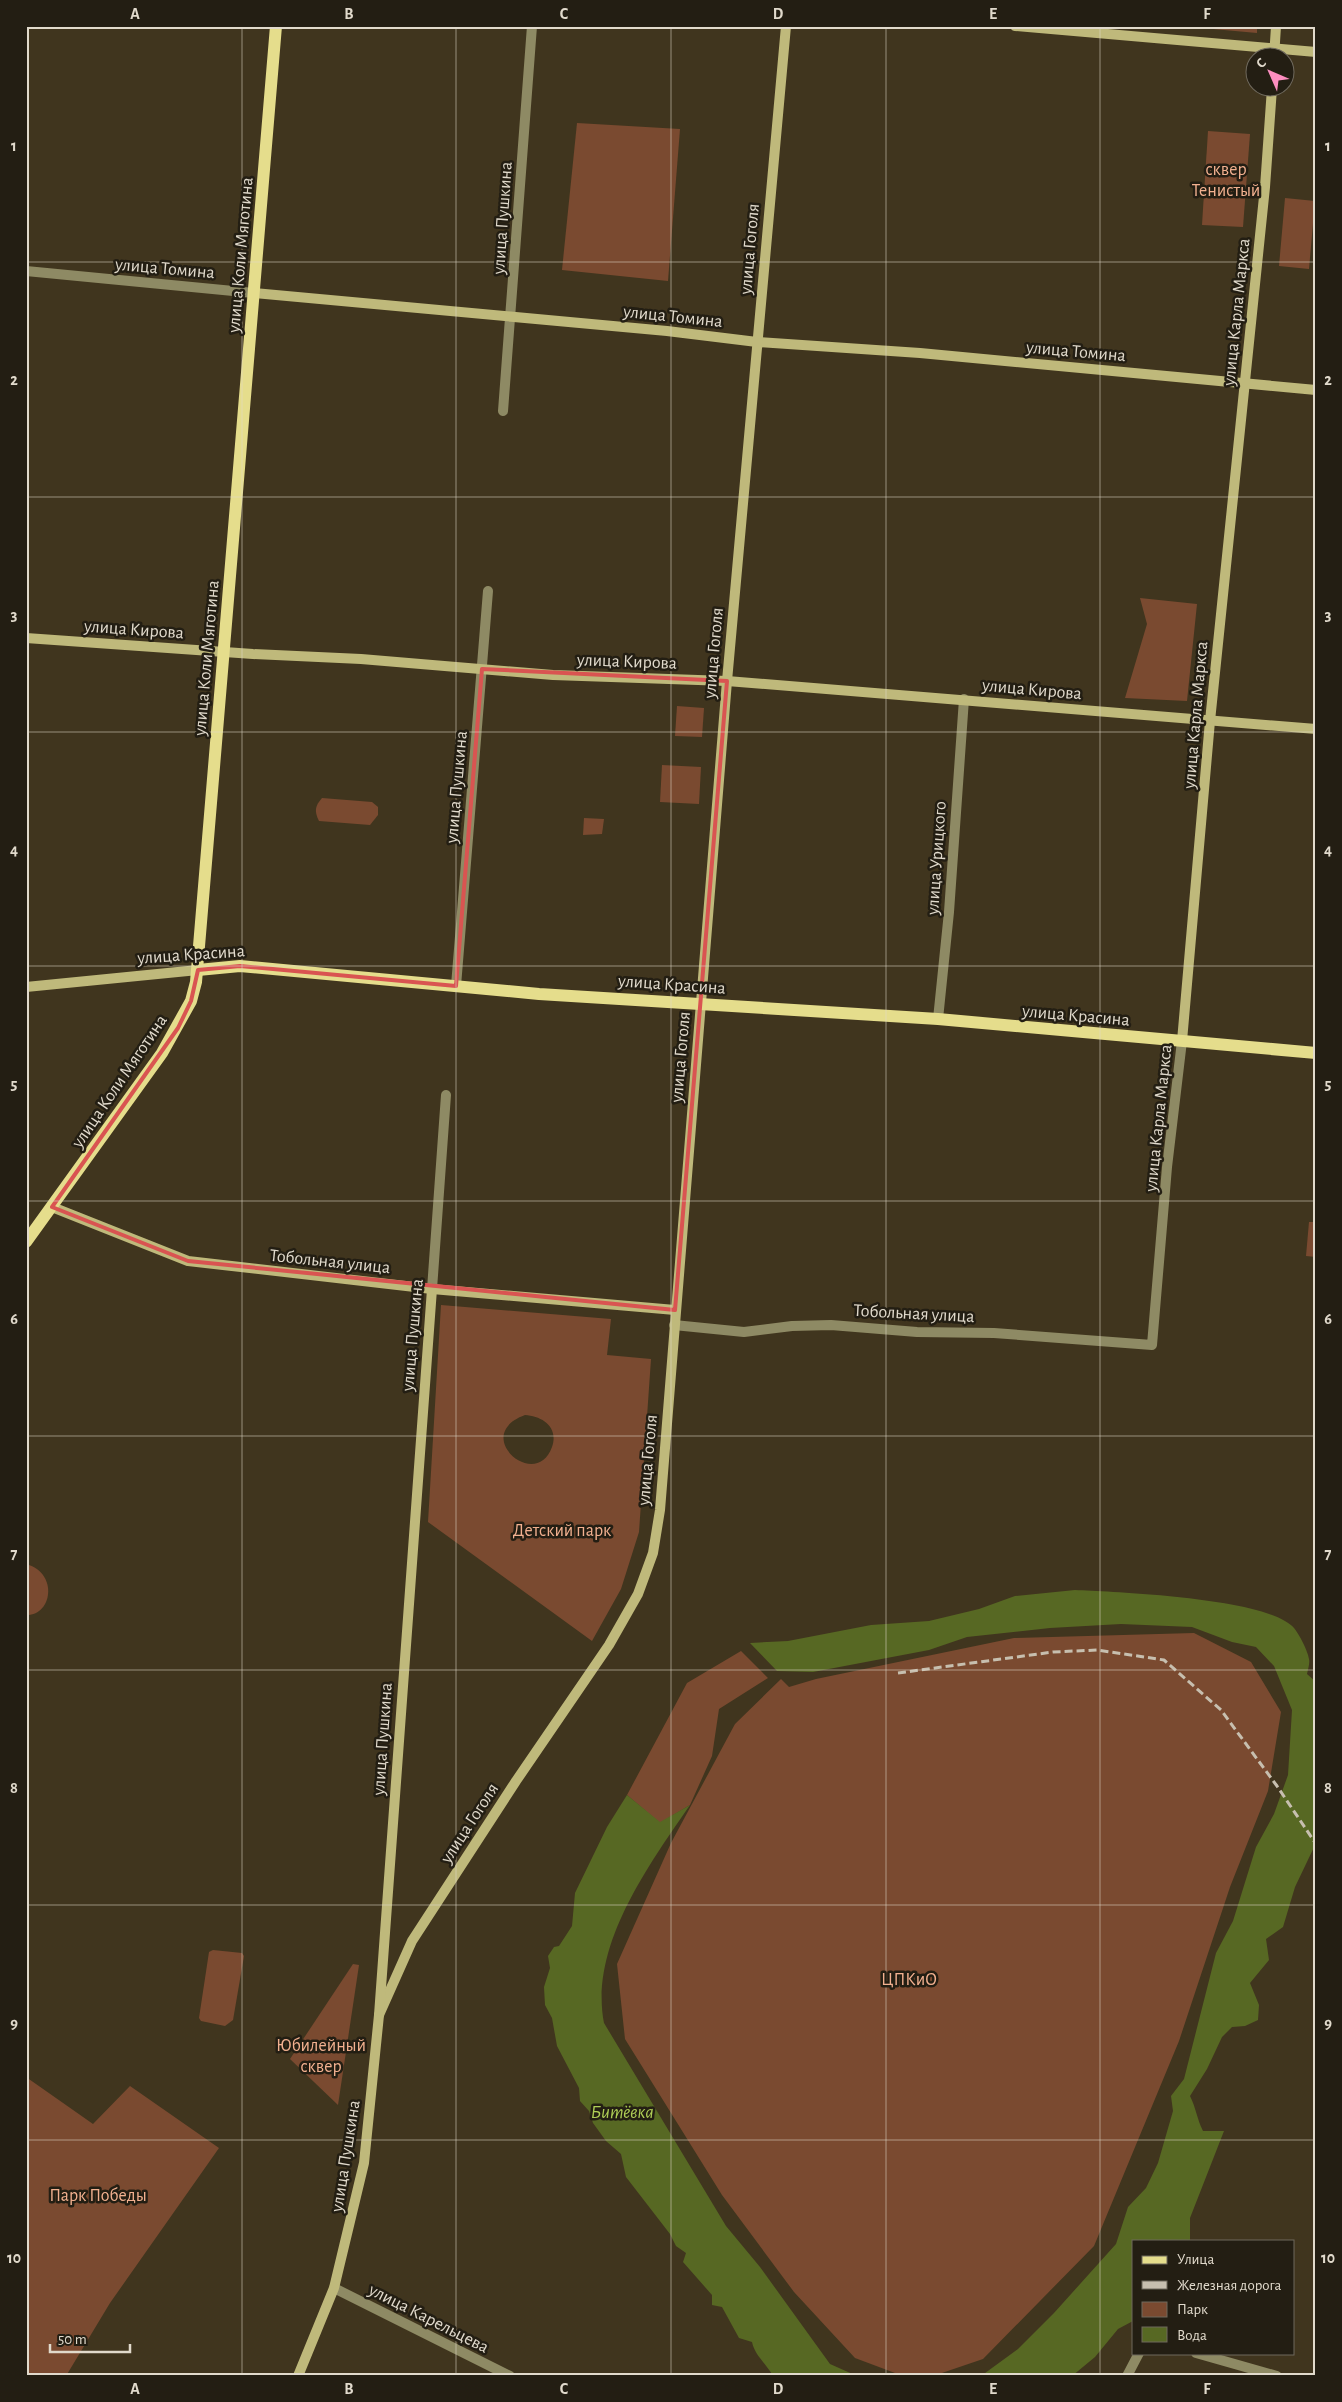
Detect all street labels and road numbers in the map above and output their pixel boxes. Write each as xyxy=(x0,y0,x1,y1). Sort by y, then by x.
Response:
street label: улица Пушкина xyxy=(490,161,516,276)
street label: улица Коли Мяготина xyxy=(225,177,257,335)
street label: улица Гоголя xyxy=(737,203,763,296)
street label: улица Карла Маркса xyxy=(1220,238,1254,388)
street label: улица Томина xyxy=(113,256,215,282)
street label: улица Томина xyxy=(621,303,723,331)
street label: улица Томина xyxy=(1024,339,1126,365)
street label: улица Коли Мяготина xyxy=(191,580,223,738)
street label: улица Гоголя xyxy=(701,607,727,700)
street label: улица Кирова xyxy=(82,617,184,642)
street label: улица Карла Маркса xyxy=(1180,641,1211,791)
street label: улица Кирова xyxy=(576,651,677,673)
street label: улица Кирова xyxy=(980,677,1082,703)
street label: улица Пушкина xyxy=(443,730,471,845)
street label: улица Урицкого xyxy=(924,801,950,917)
street label: улица Красина xyxy=(136,942,245,968)
street label: улица Красина xyxy=(617,972,726,998)
street label: улица Красина xyxy=(1020,1002,1130,1030)
street label: улица Гоголя xyxy=(668,1011,694,1104)
street label: улица Коли Мяготина xyxy=(68,1012,171,1152)
street label: улица Карла Маркса xyxy=(1142,1044,1176,1194)
street label: Тобольная улица xyxy=(269,1246,391,1277)
street label: улица Пушкина xyxy=(399,1278,427,1393)
street label: Тобольная улица xyxy=(853,1301,975,1326)
street label: улица Гоголя xyxy=(635,1414,661,1507)
street label: улица Пушкина xyxy=(370,1682,396,1797)
street label: улица Гоголя xyxy=(437,1780,502,1868)
street label: улица Пушкина xyxy=(328,2099,364,2214)
street label: улица Карельцева xyxy=(365,2280,491,2357)

